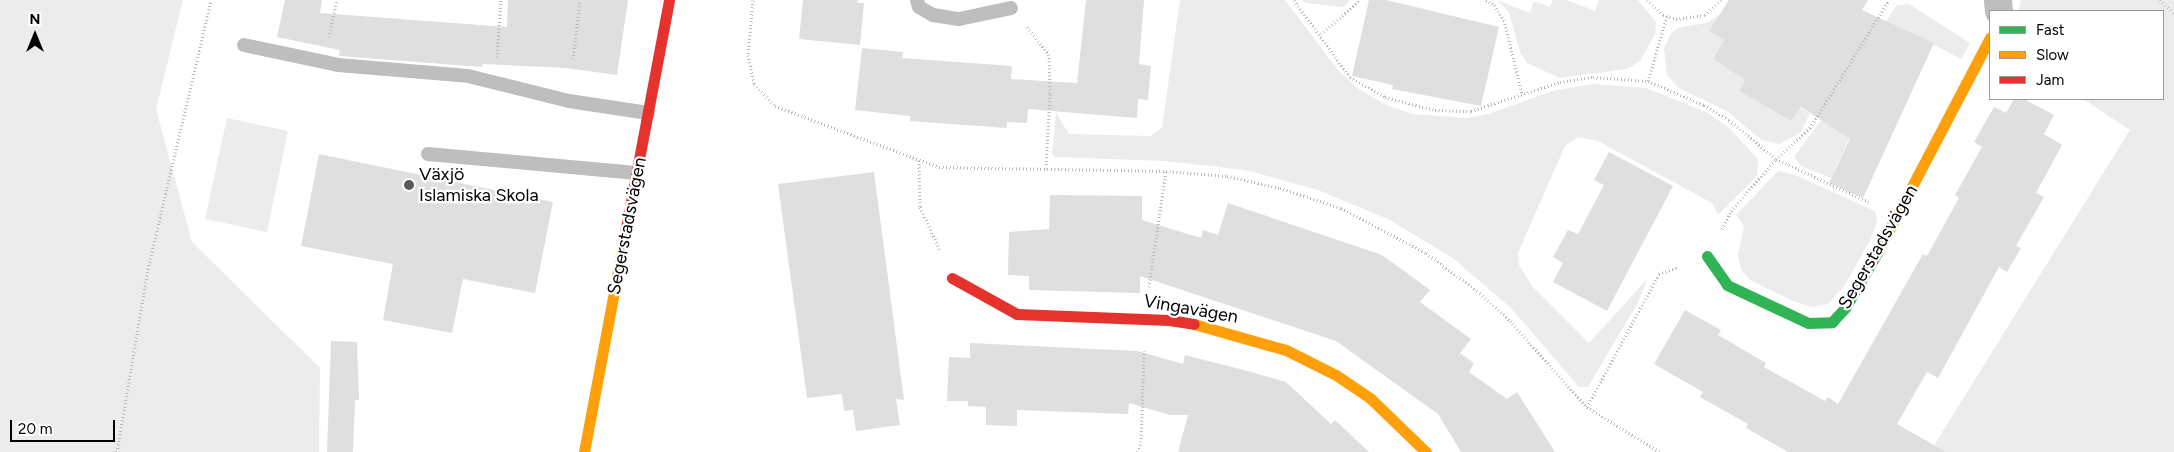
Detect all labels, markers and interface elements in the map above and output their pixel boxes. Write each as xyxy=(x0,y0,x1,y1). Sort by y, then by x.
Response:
north arrow xyxy=(10,10,60,60)
legend xyxy=(1989,10,2164,100)
text: N xyxy=(30,11,40,28)
text: Fast xyxy=(2036,21,2064,39)
text: Slow xyxy=(2036,46,2069,64)
text: Jam xyxy=(2036,71,2064,89)
street label: Segerstadsvägen xyxy=(603,155,651,297)
place label: Växjö Islamiska Skola xyxy=(419,164,539,206)
marker: Växjö Islamiska Skola xyxy=(403,179,415,191)
street label: Segerstadsvägen xyxy=(1834,181,1922,313)
street label: Vingavägen xyxy=(1142,290,1240,328)
scale bar xyxy=(12,410,118,442)
text: 20 m xyxy=(18,420,52,438)

